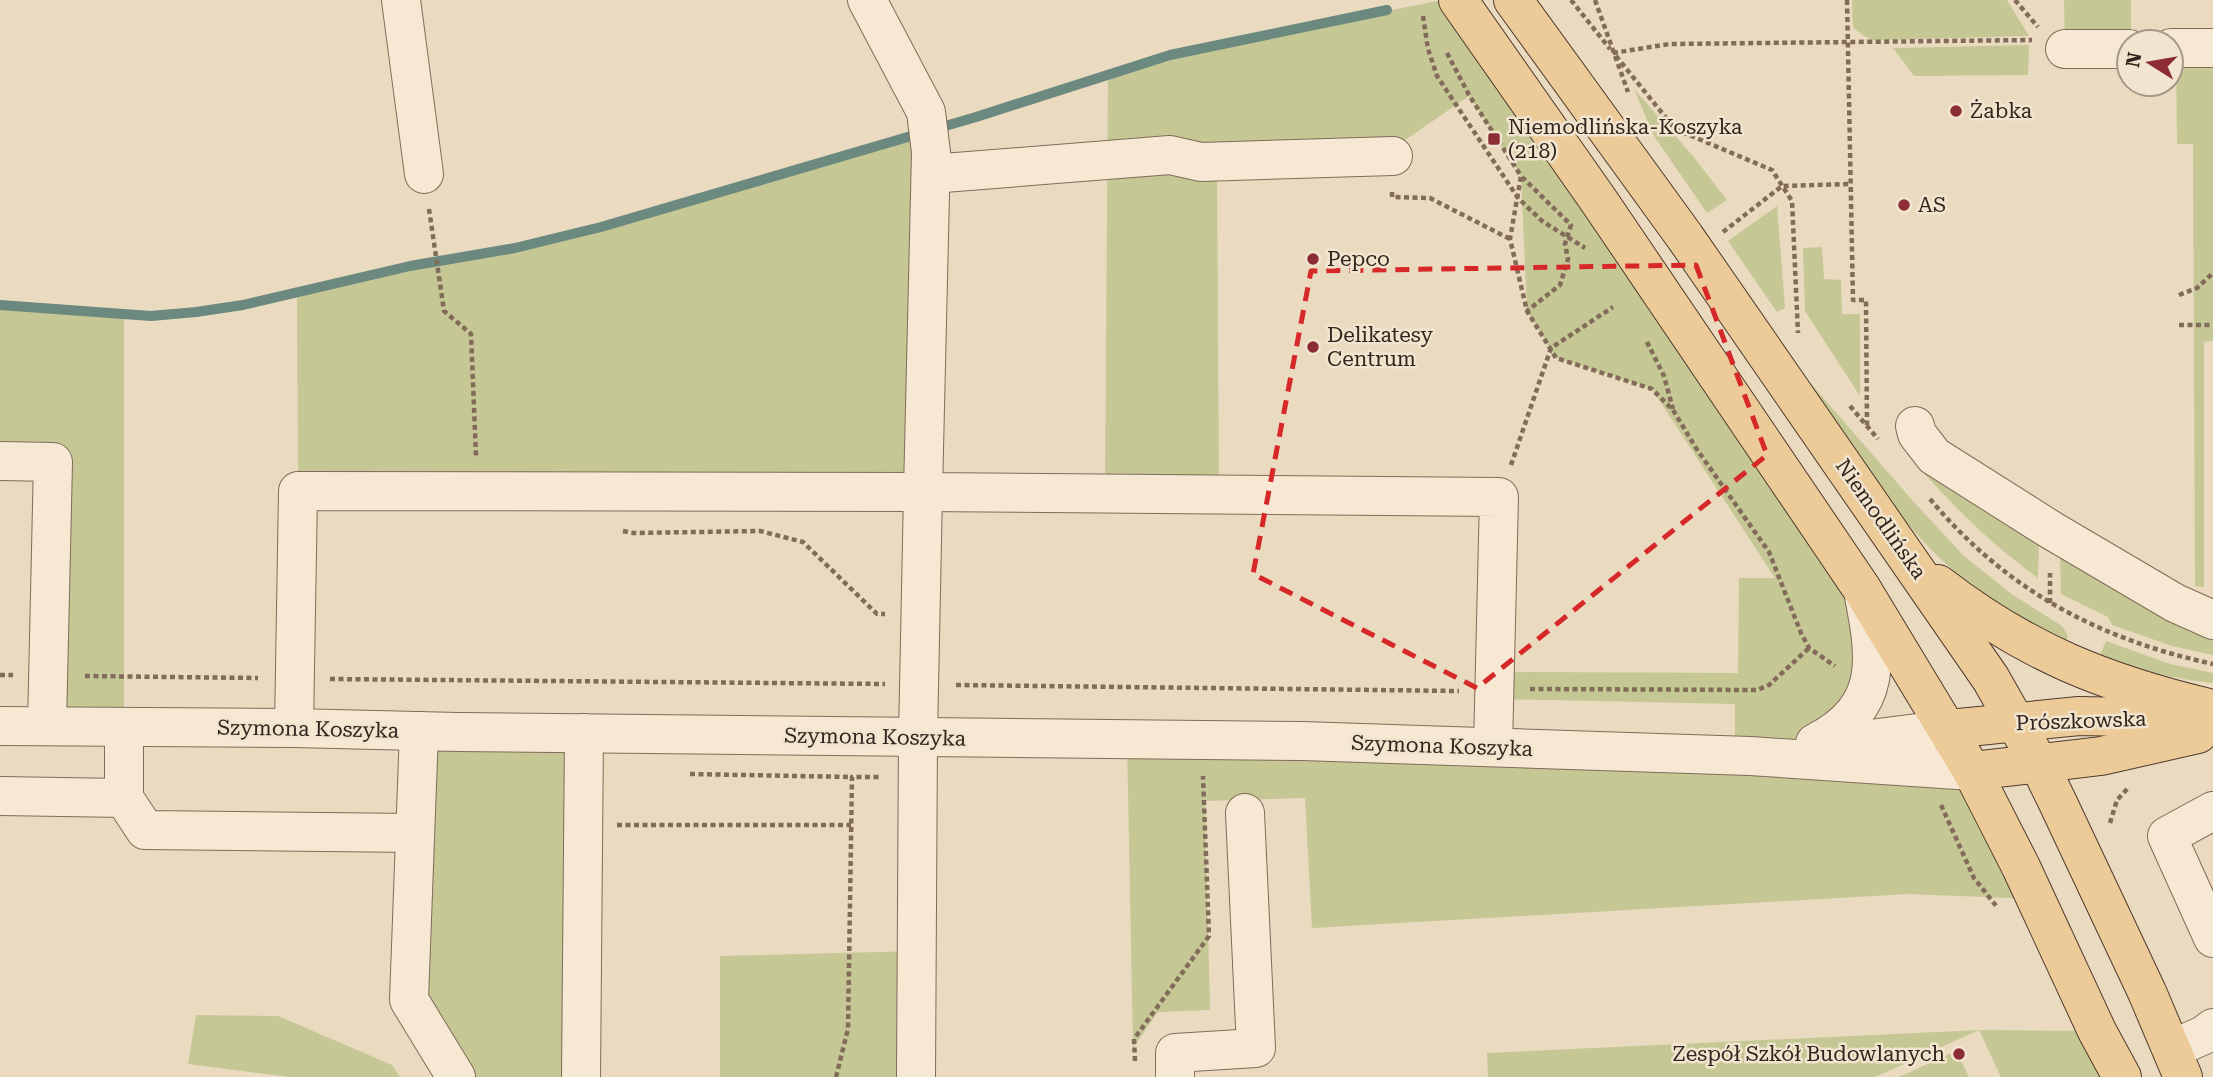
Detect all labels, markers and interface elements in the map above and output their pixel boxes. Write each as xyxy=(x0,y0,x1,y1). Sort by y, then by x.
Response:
north arrow xyxy=(2115,28,2185,98)
text: N xyxy=(2121,50,2147,69)
place label: Żabka xyxy=(1970,99,2033,123)
marker: Żabka xyxy=(1948,103,1964,119)
place label: Niemodlińska-Koszyka (218) xyxy=(1508,115,1743,163)
marker: Niemodlińska-Koszyka (218) xyxy=(1486,131,1502,147)
place label: AS xyxy=(1918,193,1946,217)
marker: AS xyxy=(1896,197,1912,213)
place label: Pepco xyxy=(1327,247,1390,271)
marker: Pepco xyxy=(1305,251,1321,267)
place label: Delikatesy Centrum xyxy=(1327,323,1434,371)
marker: Delikatesy Centrum xyxy=(1305,339,1321,355)
street label: Niemodlińska xyxy=(1831,454,1932,584)
street label: Prószkowska xyxy=(2015,707,2147,735)
street label: Szymona Koszyka xyxy=(217,715,400,743)
street label: Szymona Koszyka xyxy=(784,723,967,751)
street label: Szymona Koszyka xyxy=(1351,731,1534,761)
place label: Zespół Szkół Budowlanych xyxy=(1672,1042,1945,1066)
marker: Zespół Szkół Budowlanych xyxy=(1951,1046,1967,1062)

